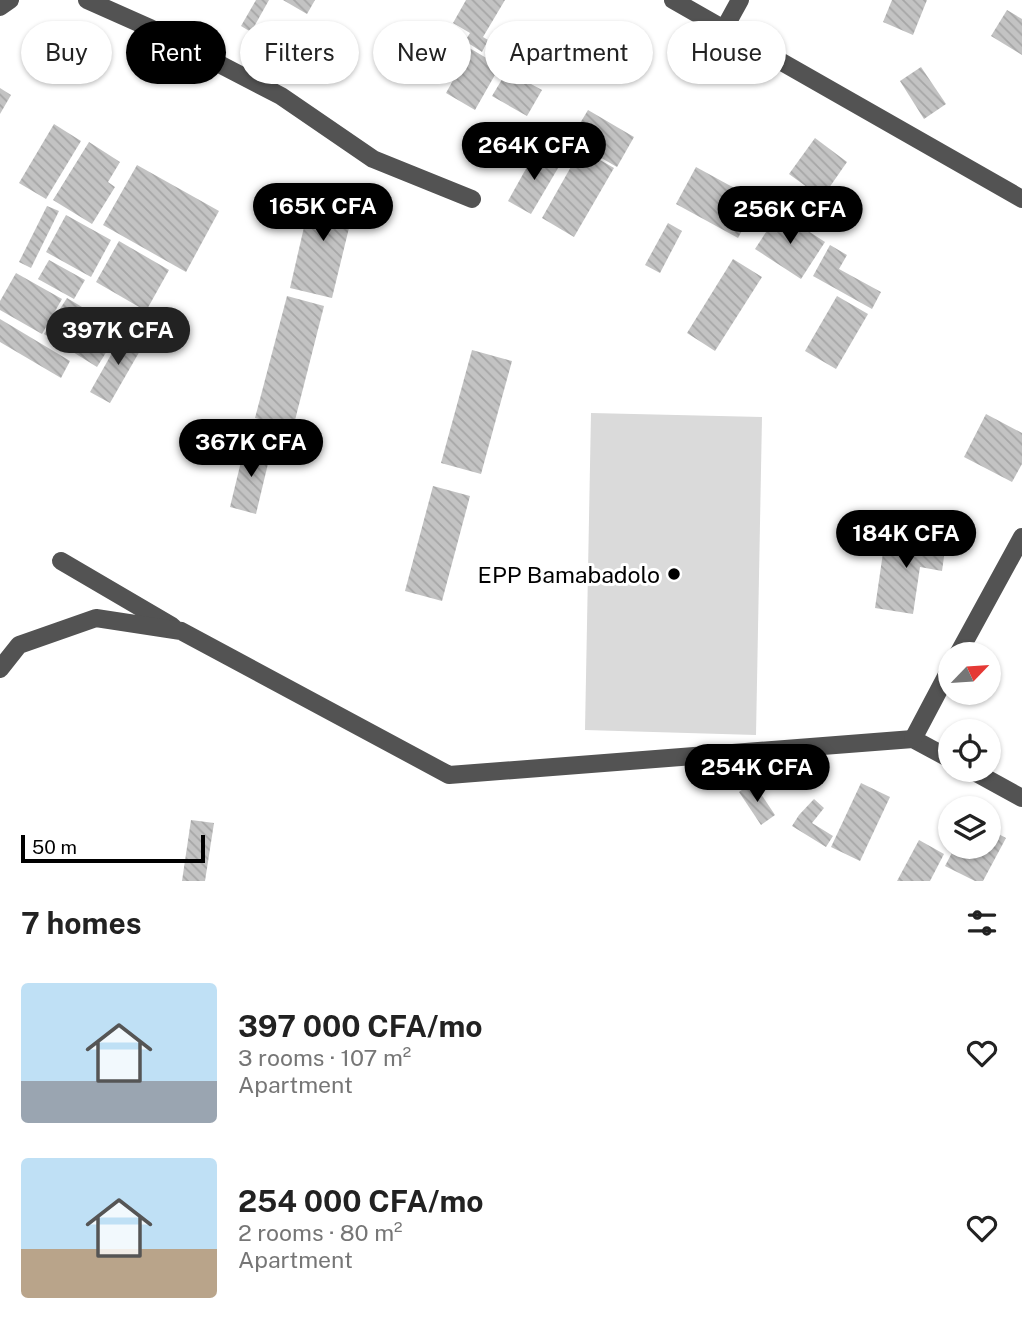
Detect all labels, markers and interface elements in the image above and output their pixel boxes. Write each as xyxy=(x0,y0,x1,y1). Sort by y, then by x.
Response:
chip: Buy xyxy=(21,21,112,84)
chip: Rent xyxy=(126,21,226,84)
chip: Filters xyxy=(240,21,359,84)
chip: New xyxy=(373,21,471,84)
chip: Apartment xyxy=(485,21,653,84)
chip: House xyxy=(667,21,786,84)
pin: 264K CFA xyxy=(462,122,606,182)
text: 264K CFA xyxy=(478,131,590,158)
pin: 165K CFA xyxy=(251,184,395,243)
pin: 256K CFA xyxy=(718,187,862,246)
text: 165K CFA xyxy=(269,192,377,219)
text: 256K CFA xyxy=(734,195,846,222)
pin: 397K CFA xyxy=(46,308,190,367)
text: 397K CFA xyxy=(62,316,174,343)
pin: 367K CFA xyxy=(179,420,323,479)
text: 367K CFA xyxy=(195,428,307,455)
pin: 184K CFA xyxy=(834,510,978,570)
text: 184K CFA xyxy=(852,519,960,546)
place label: EPP Bamabadolo xyxy=(478,561,660,588)
marker: EPP Bamabadolo xyxy=(666,566,682,582)
north arrow xyxy=(938,642,1001,705)
map controls xyxy=(938,642,1001,859)
button: locate xyxy=(938,719,1001,782)
pin: 254K CFA xyxy=(685,744,829,804)
text: 254K CFA xyxy=(701,753,813,780)
button: layers xyxy=(938,796,1001,859)
scale bar xyxy=(21,832,205,864)
text: 50 m xyxy=(32,836,77,858)
icon: filters xyxy=(963,904,1001,942)
text: 7 homes xyxy=(21,905,142,941)
text: 397 000 CFA/mo xyxy=(238,1008,483,1044)
icon: home xyxy=(77,1011,161,1095)
icon: heart xyxy=(963,1034,1001,1072)
text: 3 rooms · 107 m² xyxy=(238,1044,411,1071)
text: Apartment xyxy=(238,1071,353,1098)
text: 254 000 CFA/mo xyxy=(238,1183,484,1219)
icon: home xyxy=(77,1186,161,1270)
icon: heart xyxy=(963,1209,1001,1247)
text: 2 rooms · 80 m² xyxy=(238,1219,403,1246)
text: Apartment xyxy=(238,1246,353,1273)

